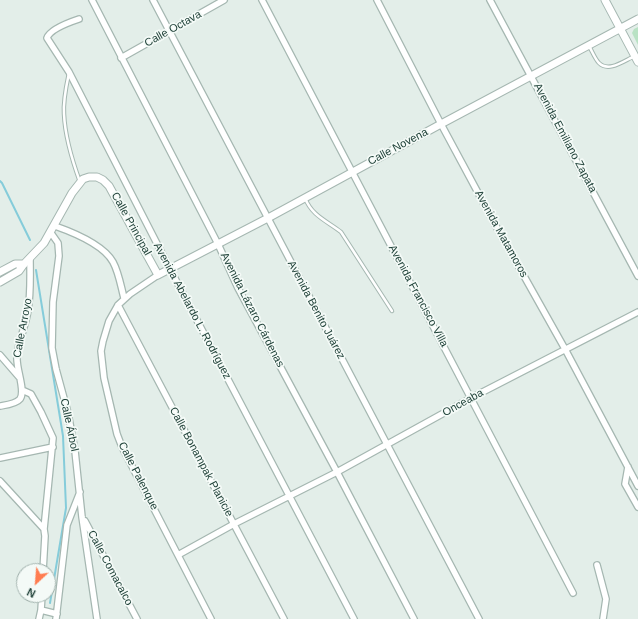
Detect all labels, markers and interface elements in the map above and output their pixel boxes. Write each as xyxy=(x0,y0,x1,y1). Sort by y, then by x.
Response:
street label: Calle Octava xyxy=(142,8,204,50)
street label: Avenida Emiliano Zapata xyxy=(531,81,599,195)
street label: Calle Novena xyxy=(366,126,430,168)
street label: Avenida Matamoros xyxy=(472,188,530,280)
street label: Calle Principal xyxy=(108,190,154,258)
street label: Avenida Abelardo L. Rodríguez xyxy=(150,240,234,382)
street label: Avenida Francisco Villa xyxy=(385,243,451,349)
street label: Avenida Lázaro Cárdenas xyxy=(217,250,287,370)
street label: Avenida Benito Juárez xyxy=(284,258,348,362)
street label: Calle Arroyo xyxy=(11,297,35,359)
street label: Onceaba xyxy=(440,386,486,420)
street label: Calle Árbol xyxy=(57,397,81,453)
street label: Calle Bonampak Planicie xyxy=(166,405,236,519)
street label: Calle Palenque xyxy=(115,440,161,512)
street label: Calle Comacalco xyxy=(85,528,135,608)
north arrow xyxy=(16,563,56,603)
text: N xyxy=(25,586,37,600)

